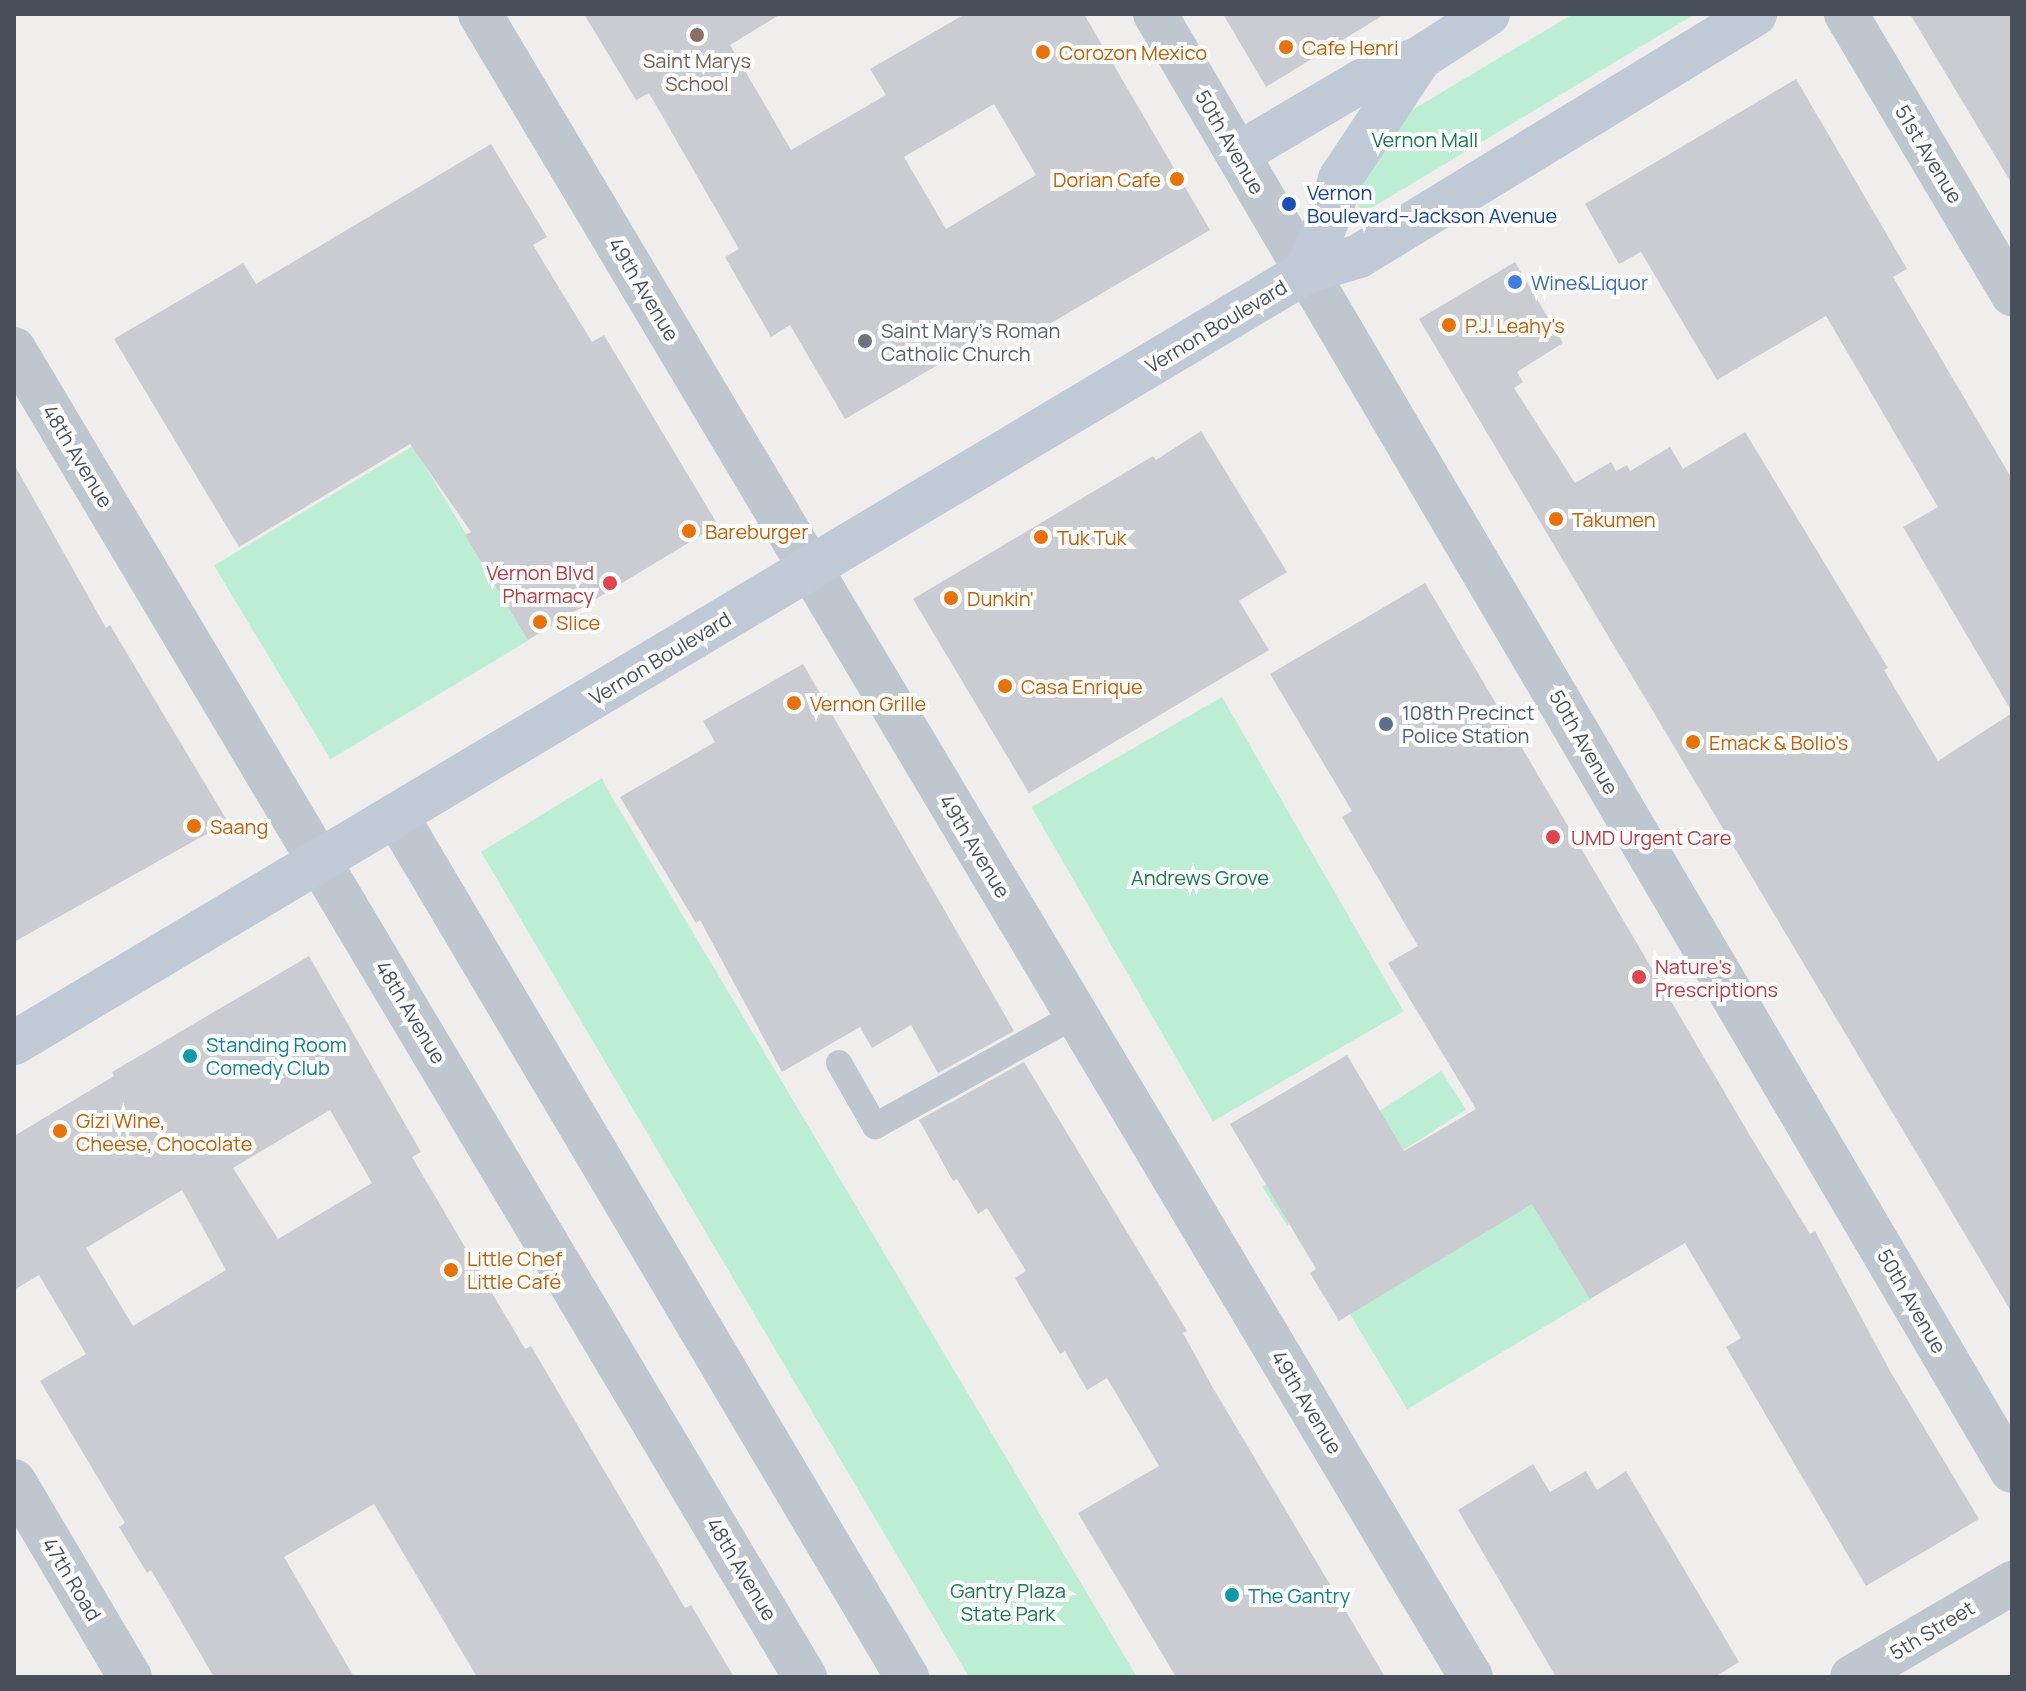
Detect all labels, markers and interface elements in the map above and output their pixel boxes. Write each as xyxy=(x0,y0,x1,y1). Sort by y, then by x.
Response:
marker: Saint Marys School xyxy=(688,26,706,44)
place label: Cafe Henri xyxy=(1302,35,1399,59)
marker: Cafe Henri xyxy=(1277,38,1295,56)
place label: Corozon Mexico xyxy=(1059,40,1207,64)
marker: Corozon Mexico xyxy=(1034,43,1052,61)
place label: Saint Marys School xyxy=(643,48,751,95)
street label: 50th Avenue xyxy=(1191,86,1269,198)
street label: 51st Avenue xyxy=(1890,101,1968,207)
park label: Vernon Mall xyxy=(1372,127,1478,151)
place label: Dorian Cafe xyxy=(1053,167,1161,191)
marker: Dorian Cafe xyxy=(1168,170,1186,188)
place label: Vernon Boulevard–Jackson Avenue xyxy=(1307,180,1557,227)
marker: Vernon Boulevard–Jackson Avenue xyxy=(1278,193,1300,215)
street label: 49th Avenue xyxy=(604,233,684,345)
place label: Wine&Liquor xyxy=(1531,270,1648,294)
marker: Wine&Liquor xyxy=(1506,273,1524,291)
street label: Vernon Boulevard xyxy=(1141,274,1291,378)
place label: P.J. Leahy's xyxy=(1465,313,1565,337)
marker: P.J. Leahy's xyxy=(1440,316,1458,334)
place label: Saint Mary's Roman Catholic Church xyxy=(881,318,1060,365)
marker: Saint Mary's Roman Catholic Church xyxy=(856,332,874,350)
street label: 48th Avenue xyxy=(38,400,118,512)
place label: Takumen xyxy=(1572,507,1656,531)
marker: Takumen xyxy=(1547,510,1565,528)
place label: Bareburger xyxy=(705,519,808,543)
marker: Bareburger xyxy=(680,522,698,540)
place label: Tuk Tuk xyxy=(1057,525,1126,549)
marker: Tuk Tuk xyxy=(1032,528,1050,546)
place label: Vernon Blvd Pharmacy xyxy=(486,560,594,607)
marker: Vernon Blvd Pharmacy xyxy=(601,574,619,592)
place label: Dunkin' xyxy=(967,586,1034,610)
marker: Dunkin' xyxy=(942,589,960,607)
street label: Vernon Boulevard xyxy=(585,606,735,710)
place label: Slice xyxy=(556,610,600,634)
marker: Slice xyxy=(531,613,549,631)
place label: Casa Enrique xyxy=(1021,674,1143,698)
marker: Casa Enrique xyxy=(996,677,1014,695)
street label: 50th Avenue xyxy=(1545,686,1623,798)
place label: Vernon Grille xyxy=(810,691,926,715)
marker: Vernon Grille xyxy=(785,694,803,712)
place label: 108th Precinct Police Station xyxy=(1402,700,1535,747)
marker: 108th Precinct Police Station xyxy=(1377,715,1395,733)
place label: Emack & Bolio's xyxy=(1709,730,1848,754)
marker: Emack & Bolio's xyxy=(1684,733,1702,751)
street label: 49th Avenue xyxy=(935,790,1015,902)
place label: Saang xyxy=(210,814,268,838)
marker: Saang xyxy=(185,817,203,835)
place label: UMD Urgent Care xyxy=(1571,825,1731,849)
marker: UMD Urgent Care xyxy=(1542,826,1564,848)
park label: Andrews Grove xyxy=(1131,865,1269,889)
place label: Nature's Prescriptions xyxy=(1655,954,1778,1001)
street label: 48th Avenue xyxy=(371,956,451,1068)
marker: Nature's Prescriptions xyxy=(1630,968,1648,986)
place label: Standing Room Comedy Club xyxy=(206,1032,347,1079)
marker: Standing Room Comedy Club xyxy=(181,1047,199,1065)
place label: Gizi Wine, Cheese, Chocolate xyxy=(76,1108,252,1155)
marker: Gizi Wine, Cheese, Chocolate xyxy=(51,1122,69,1140)
street label: 50th Avenue xyxy=(1873,1245,1951,1357)
place label: Little Chef Little Café xyxy=(467,1246,562,1293)
marker: Little Chef Little Café xyxy=(442,1261,460,1279)
street label: 49th Avenue xyxy=(1267,1346,1347,1458)
street label: 48th Avenue xyxy=(702,1513,782,1625)
street label: 47th Road xyxy=(38,1533,106,1625)
park label: Gantry Plaza State Park xyxy=(950,1579,1066,1626)
place label: The Gantry xyxy=(1248,1583,1350,1607)
marker: The Gantry xyxy=(1223,1586,1241,1604)
street label: 5th Street xyxy=(1885,1595,1979,1665)

